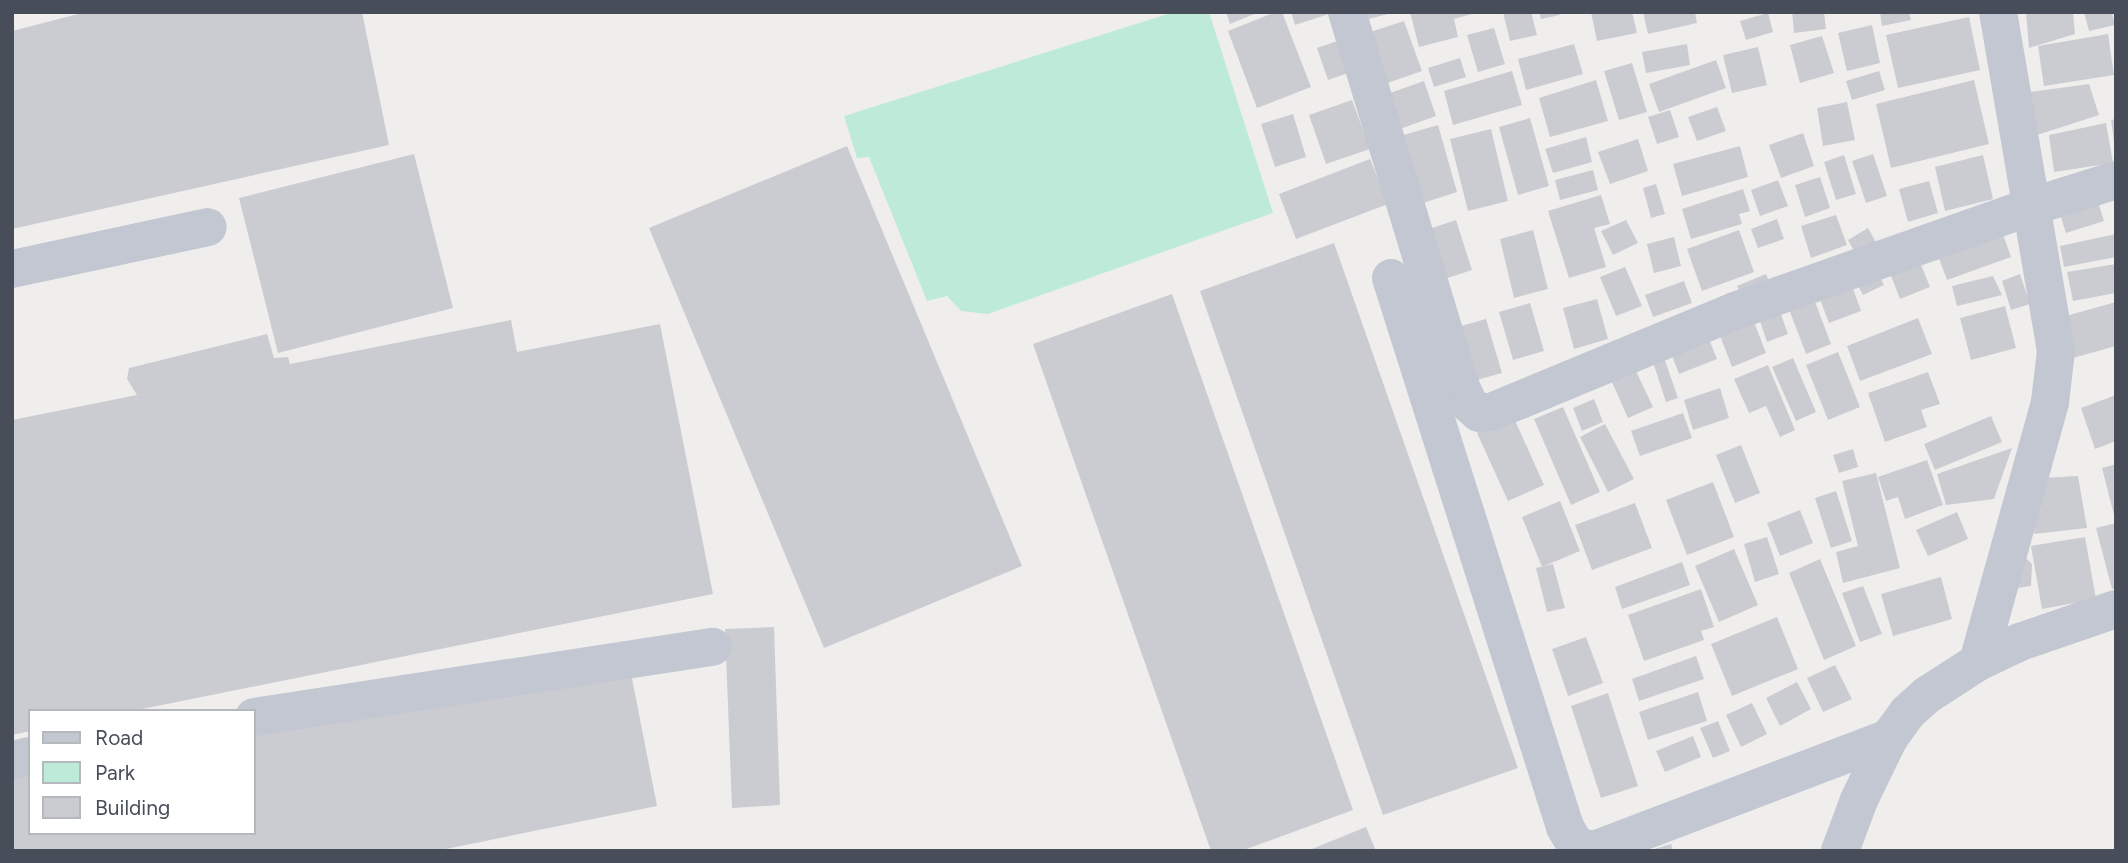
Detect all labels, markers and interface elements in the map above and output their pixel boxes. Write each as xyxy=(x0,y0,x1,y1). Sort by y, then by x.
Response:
legend xyxy=(28,709,256,835)
text: Road xyxy=(95,725,143,750)
text: Park xyxy=(95,760,135,785)
text: Building xyxy=(95,795,170,820)

